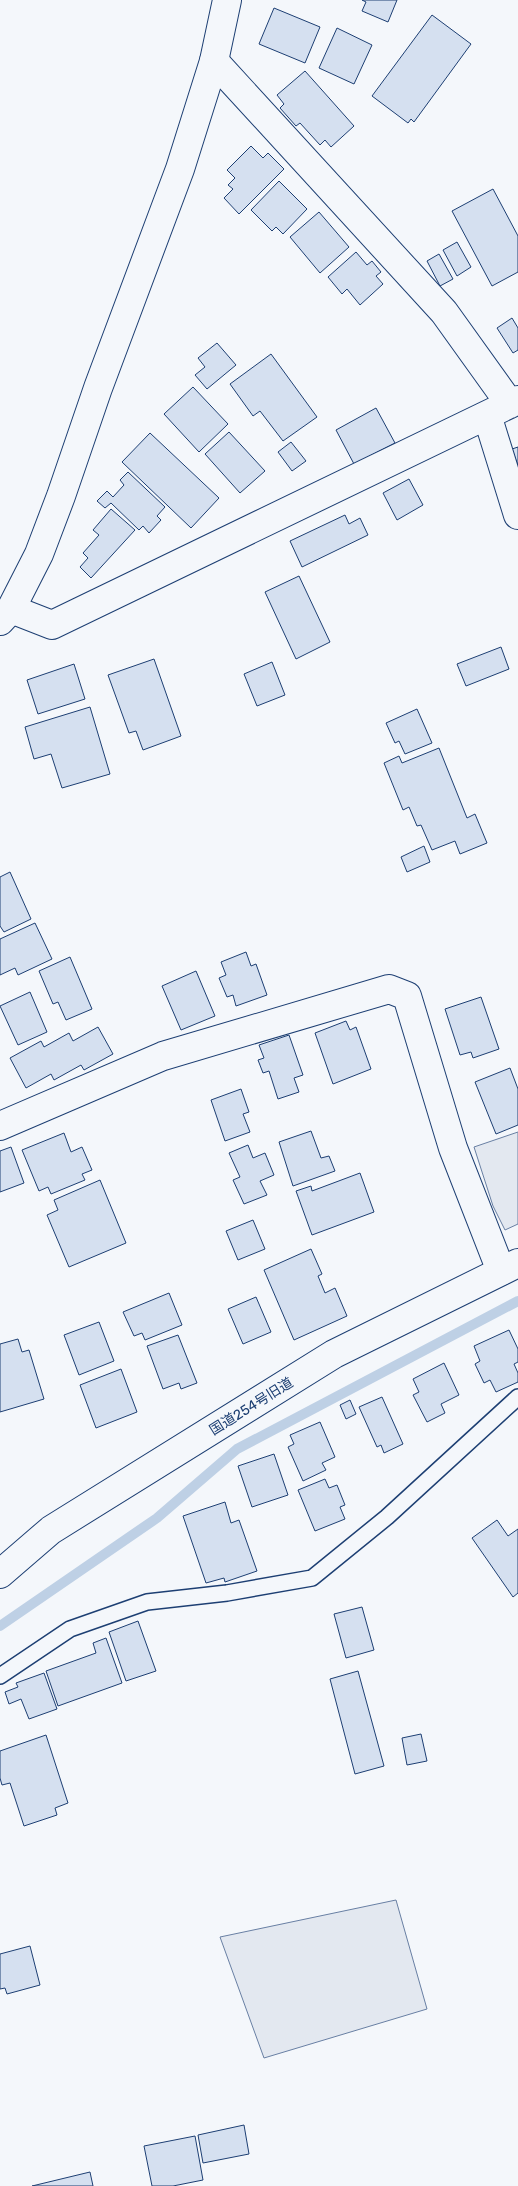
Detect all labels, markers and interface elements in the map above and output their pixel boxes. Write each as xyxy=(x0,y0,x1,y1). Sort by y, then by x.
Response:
street label: 国道254号旧道 xyxy=(206,1374,296,1439)

